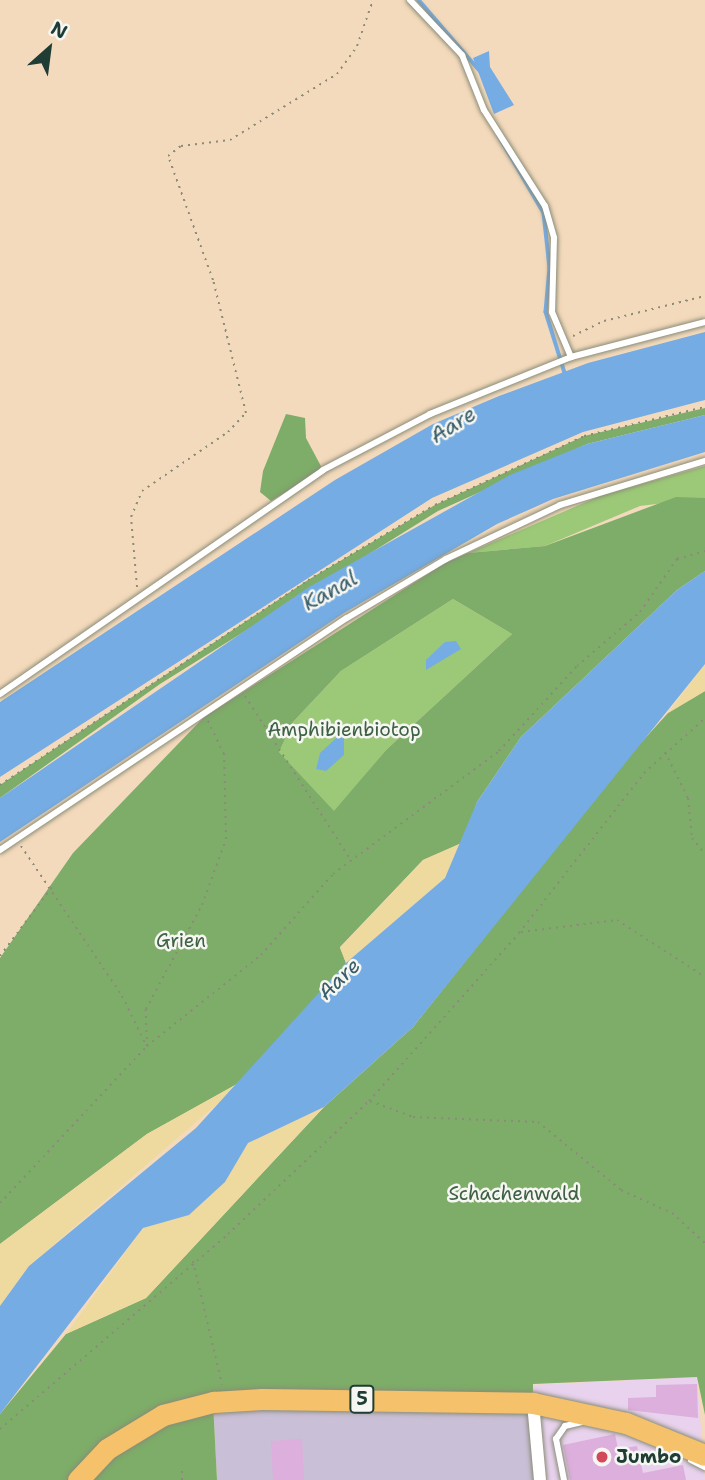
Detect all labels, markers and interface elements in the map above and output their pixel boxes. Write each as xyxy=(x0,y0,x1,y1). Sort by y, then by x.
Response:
north arrow xyxy=(14,14,84,84)
text: N xyxy=(47,15,72,45)
water label: Aare xyxy=(426,401,480,449)
water label: Kanal xyxy=(298,566,362,616)
park label: Amphibienbiotop xyxy=(267,719,421,741)
park label: Grien xyxy=(156,930,206,952)
water label: Aare xyxy=(313,953,365,1005)
park label: Schachenwald xyxy=(448,1183,580,1205)
road number: 5 xyxy=(348,1384,376,1414)
place label: Jumbo xyxy=(616,1446,681,1468)
marker: Jumbo xyxy=(594,1449,610,1465)

